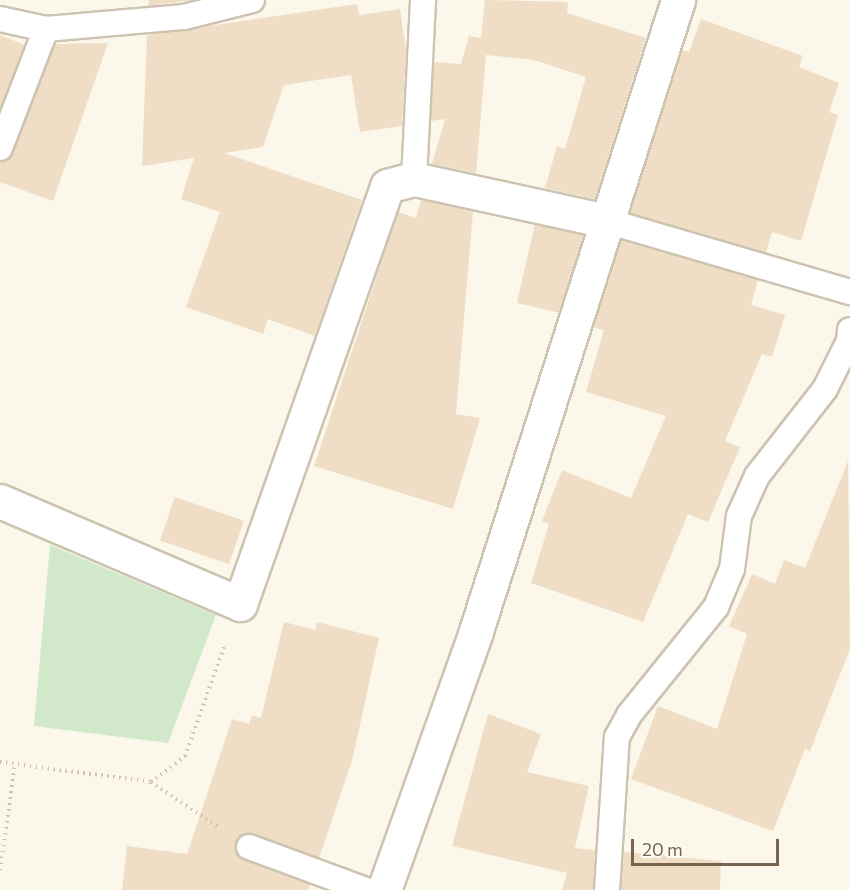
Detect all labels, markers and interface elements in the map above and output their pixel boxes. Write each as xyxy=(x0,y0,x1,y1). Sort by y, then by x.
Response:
scale bar xyxy=(634,827,782,865)
text: 20 m xyxy=(642,838,683,860)

